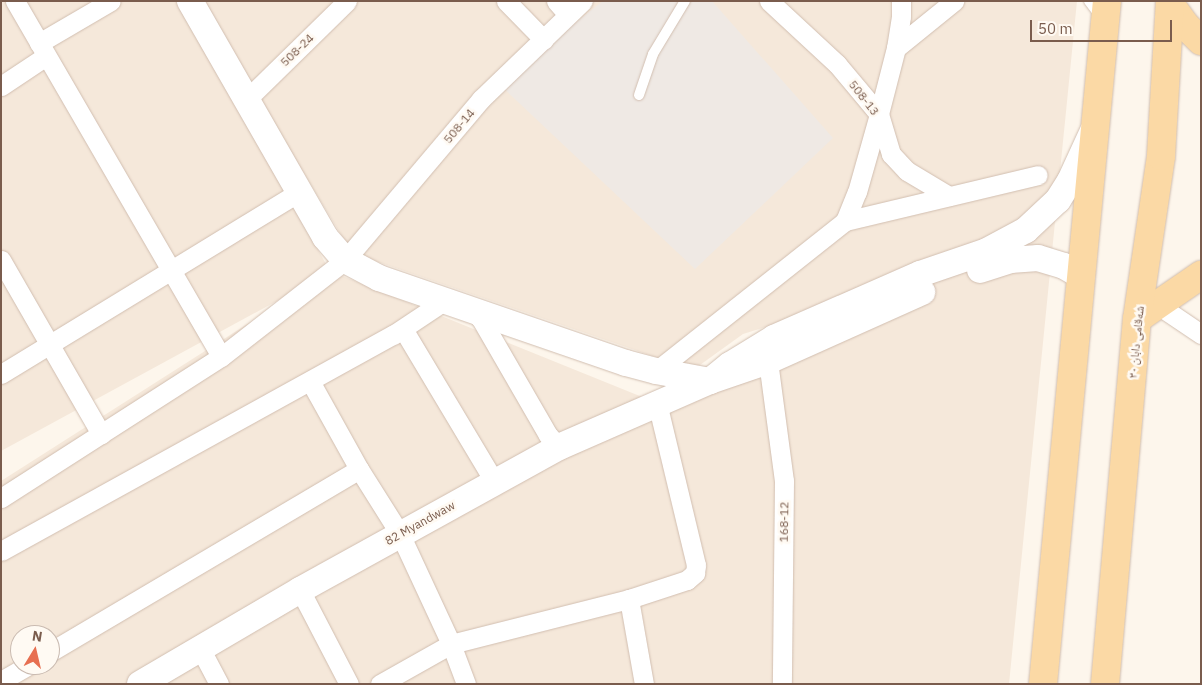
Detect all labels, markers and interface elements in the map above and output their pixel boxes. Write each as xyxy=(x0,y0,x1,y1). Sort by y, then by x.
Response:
scale bar xyxy=(1032,10,1174,42)
text: 50 m xyxy=(1038,19,1073,38)
street label: 508-24 xyxy=(277,31,317,69)
street label: 508-13 xyxy=(846,77,882,119)
street label: 508-14 xyxy=(440,106,478,146)
street label: شەقامی دابان ٣٠ xyxy=(1125,305,1147,379)
street label: 82 Myandwaw xyxy=(383,498,457,548)
street label: 168-12 xyxy=(776,501,792,543)
north arrow xyxy=(10,625,60,675)
text: N xyxy=(31,626,44,646)

